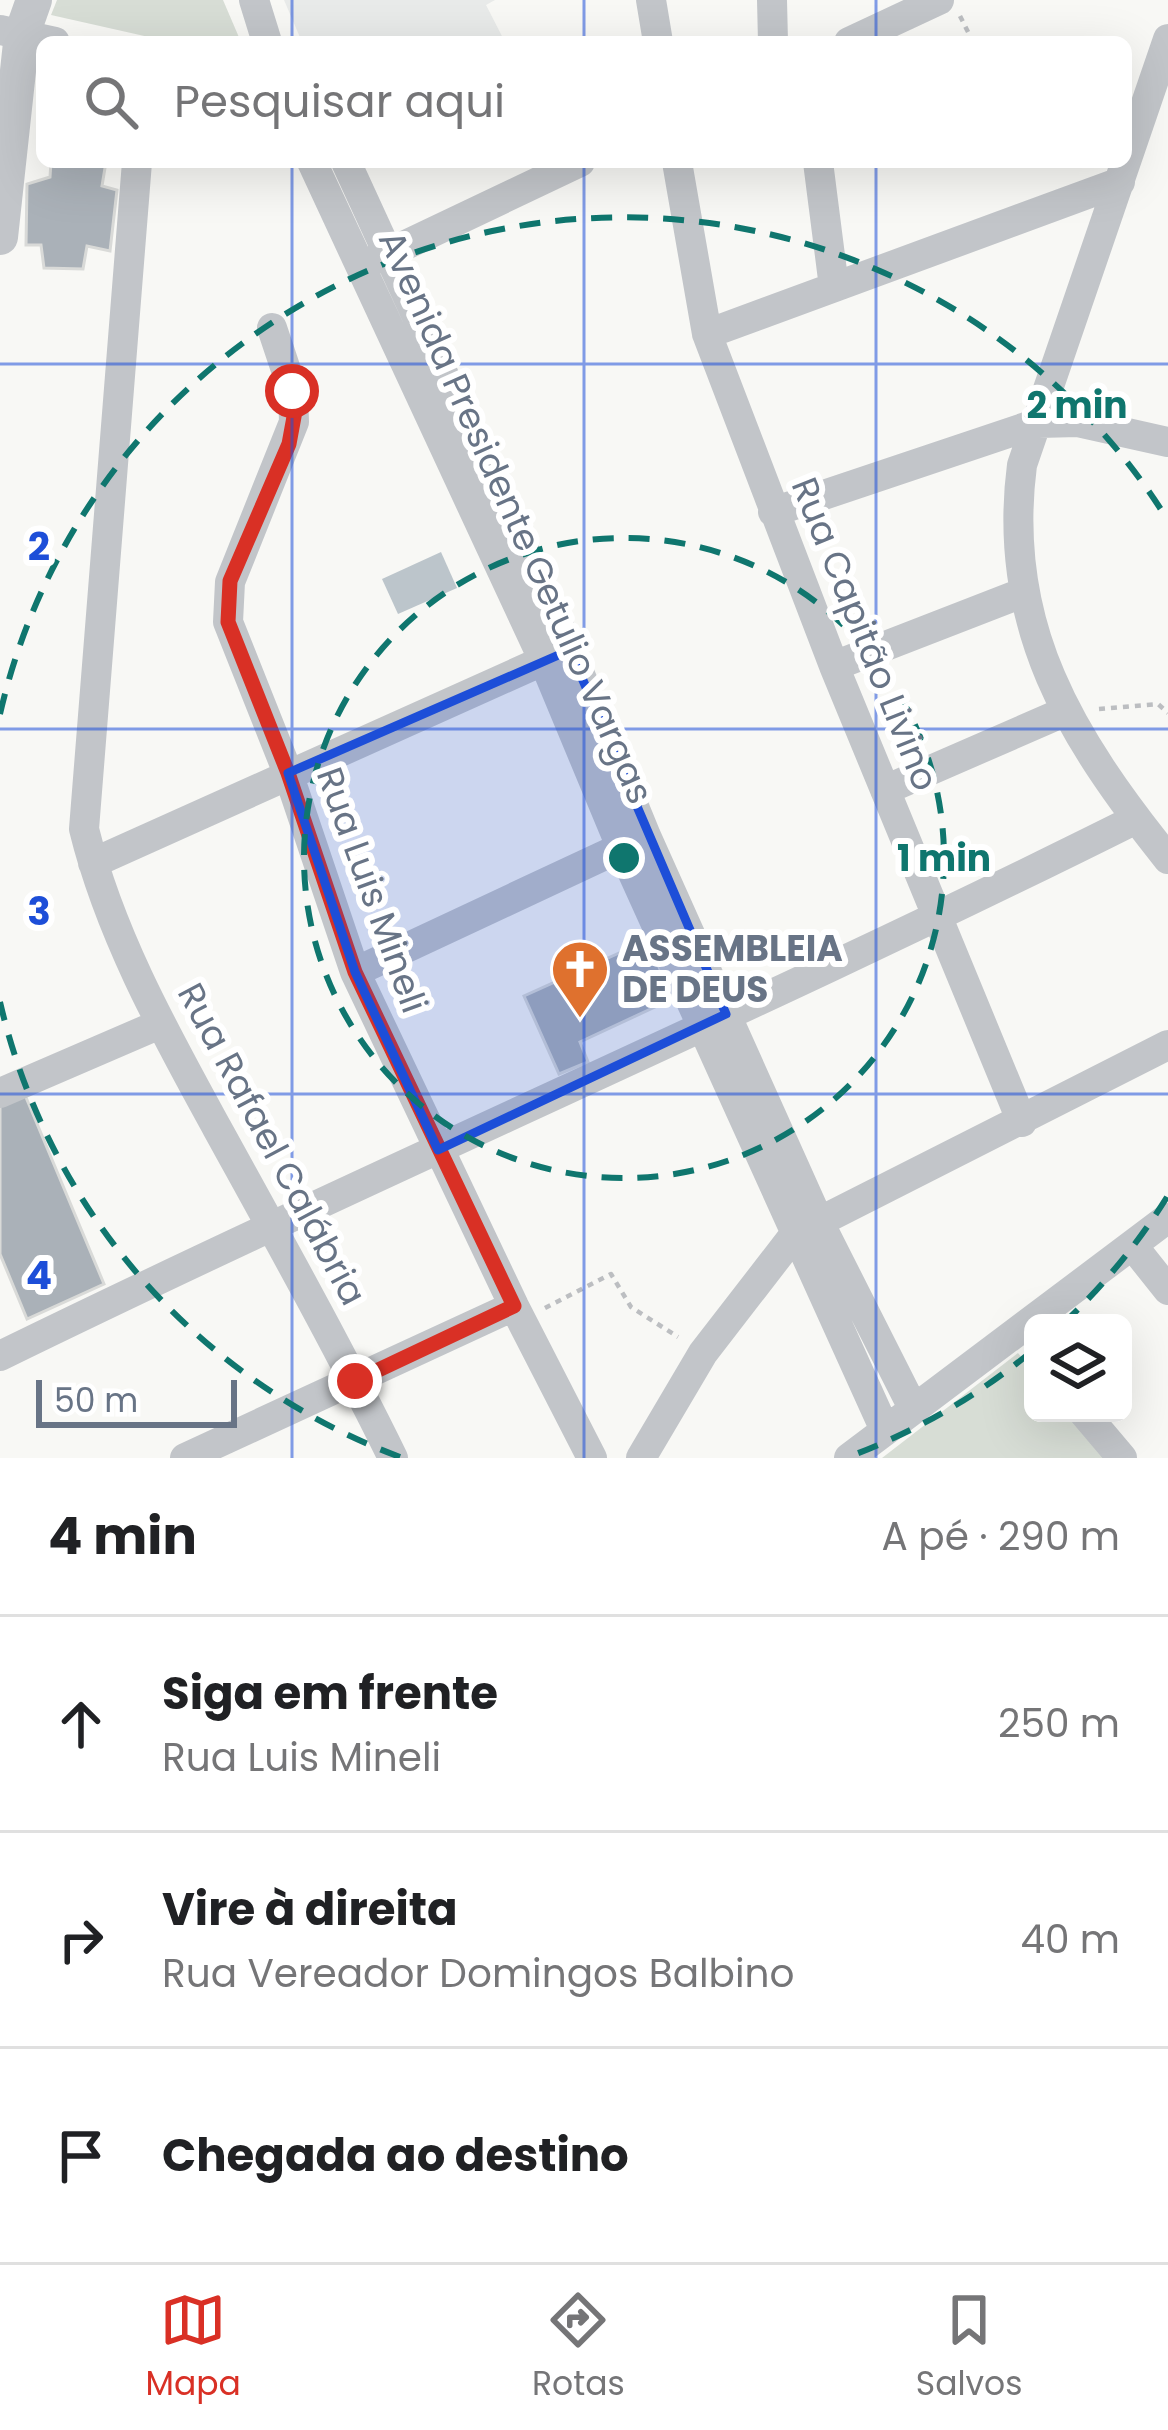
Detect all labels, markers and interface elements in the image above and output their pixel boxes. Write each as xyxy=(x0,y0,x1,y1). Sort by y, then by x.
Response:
search box xyxy=(36,36,1132,168)
icon: search xyxy=(78,69,144,135)
text: Pesquisar aqui xyxy=(174,70,505,133)
street label: Avenida Presidente Getulio Vargas xyxy=(366,222,666,812)
route start xyxy=(265,364,319,418)
text: 2 min xyxy=(1026,380,1128,431)
street label: Rua Capitão Livino xyxy=(779,470,951,798)
text: 2 xyxy=(28,519,50,574)
street label: Rua Luis Mineli xyxy=(304,760,440,1020)
text: 1 min xyxy=(897,833,991,884)
centre of rings xyxy=(603,837,645,879)
text: 3 xyxy=(27,884,51,939)
place label: ASSEMBLEIA DE DEUS xyxy=(622,923,843,1015)
church icon: ASSEMBLEIA DE DEUS xyxy=(549,938,611,1020)
street label: Rua Rafael Calábria xyxy=(165,974,379,1314)
text: 4 xyxy=(26,1248,52,1303)
map controls xyxy=(1024,1314,1132,1422)
button: layers xyxy=(1024,1314,1132,1422)
route end xyxy=(328,1354,382,1408)
scale bar xyxy=(36,1374,237,1427)
text: 50 m xyxy=(54,1377,138,1424)
text: 4 min xyxy=(48,1500,197,1572)
text: A pé · 290 m xyxy=(882,1509,1120,1564)
text: Siga em frente xyxy=(162,1662,498,1725)
icon: ahead xyxy=(48,1691,114,1757)
text: 250 m xyxy=(998,1696,1120,1751)
text: Rua Luis Mineli xyxy=(162,1730,441,1785)
text: Vire à direita xyxy=(162,1878,458,1941)
icon: right xyxy=(48,1907,114,1973)
text: 40 m xyxy=(1020,1912,1120,1967)
text: Rua Vereador Domingos Balbino xyxy=(162,1946,794,2001)
icon: arrive xyxy=(48,2123,114,2189)
text: Chegada ao destino xyxy=(162,2124,629,2187)
tab: Mapa xyxy=(146,2287,241,2409)
tab: Rotas xyxy=(532,2287,625,2409)
tab: Salvos xyxy=(916,2287,1022,2409)

